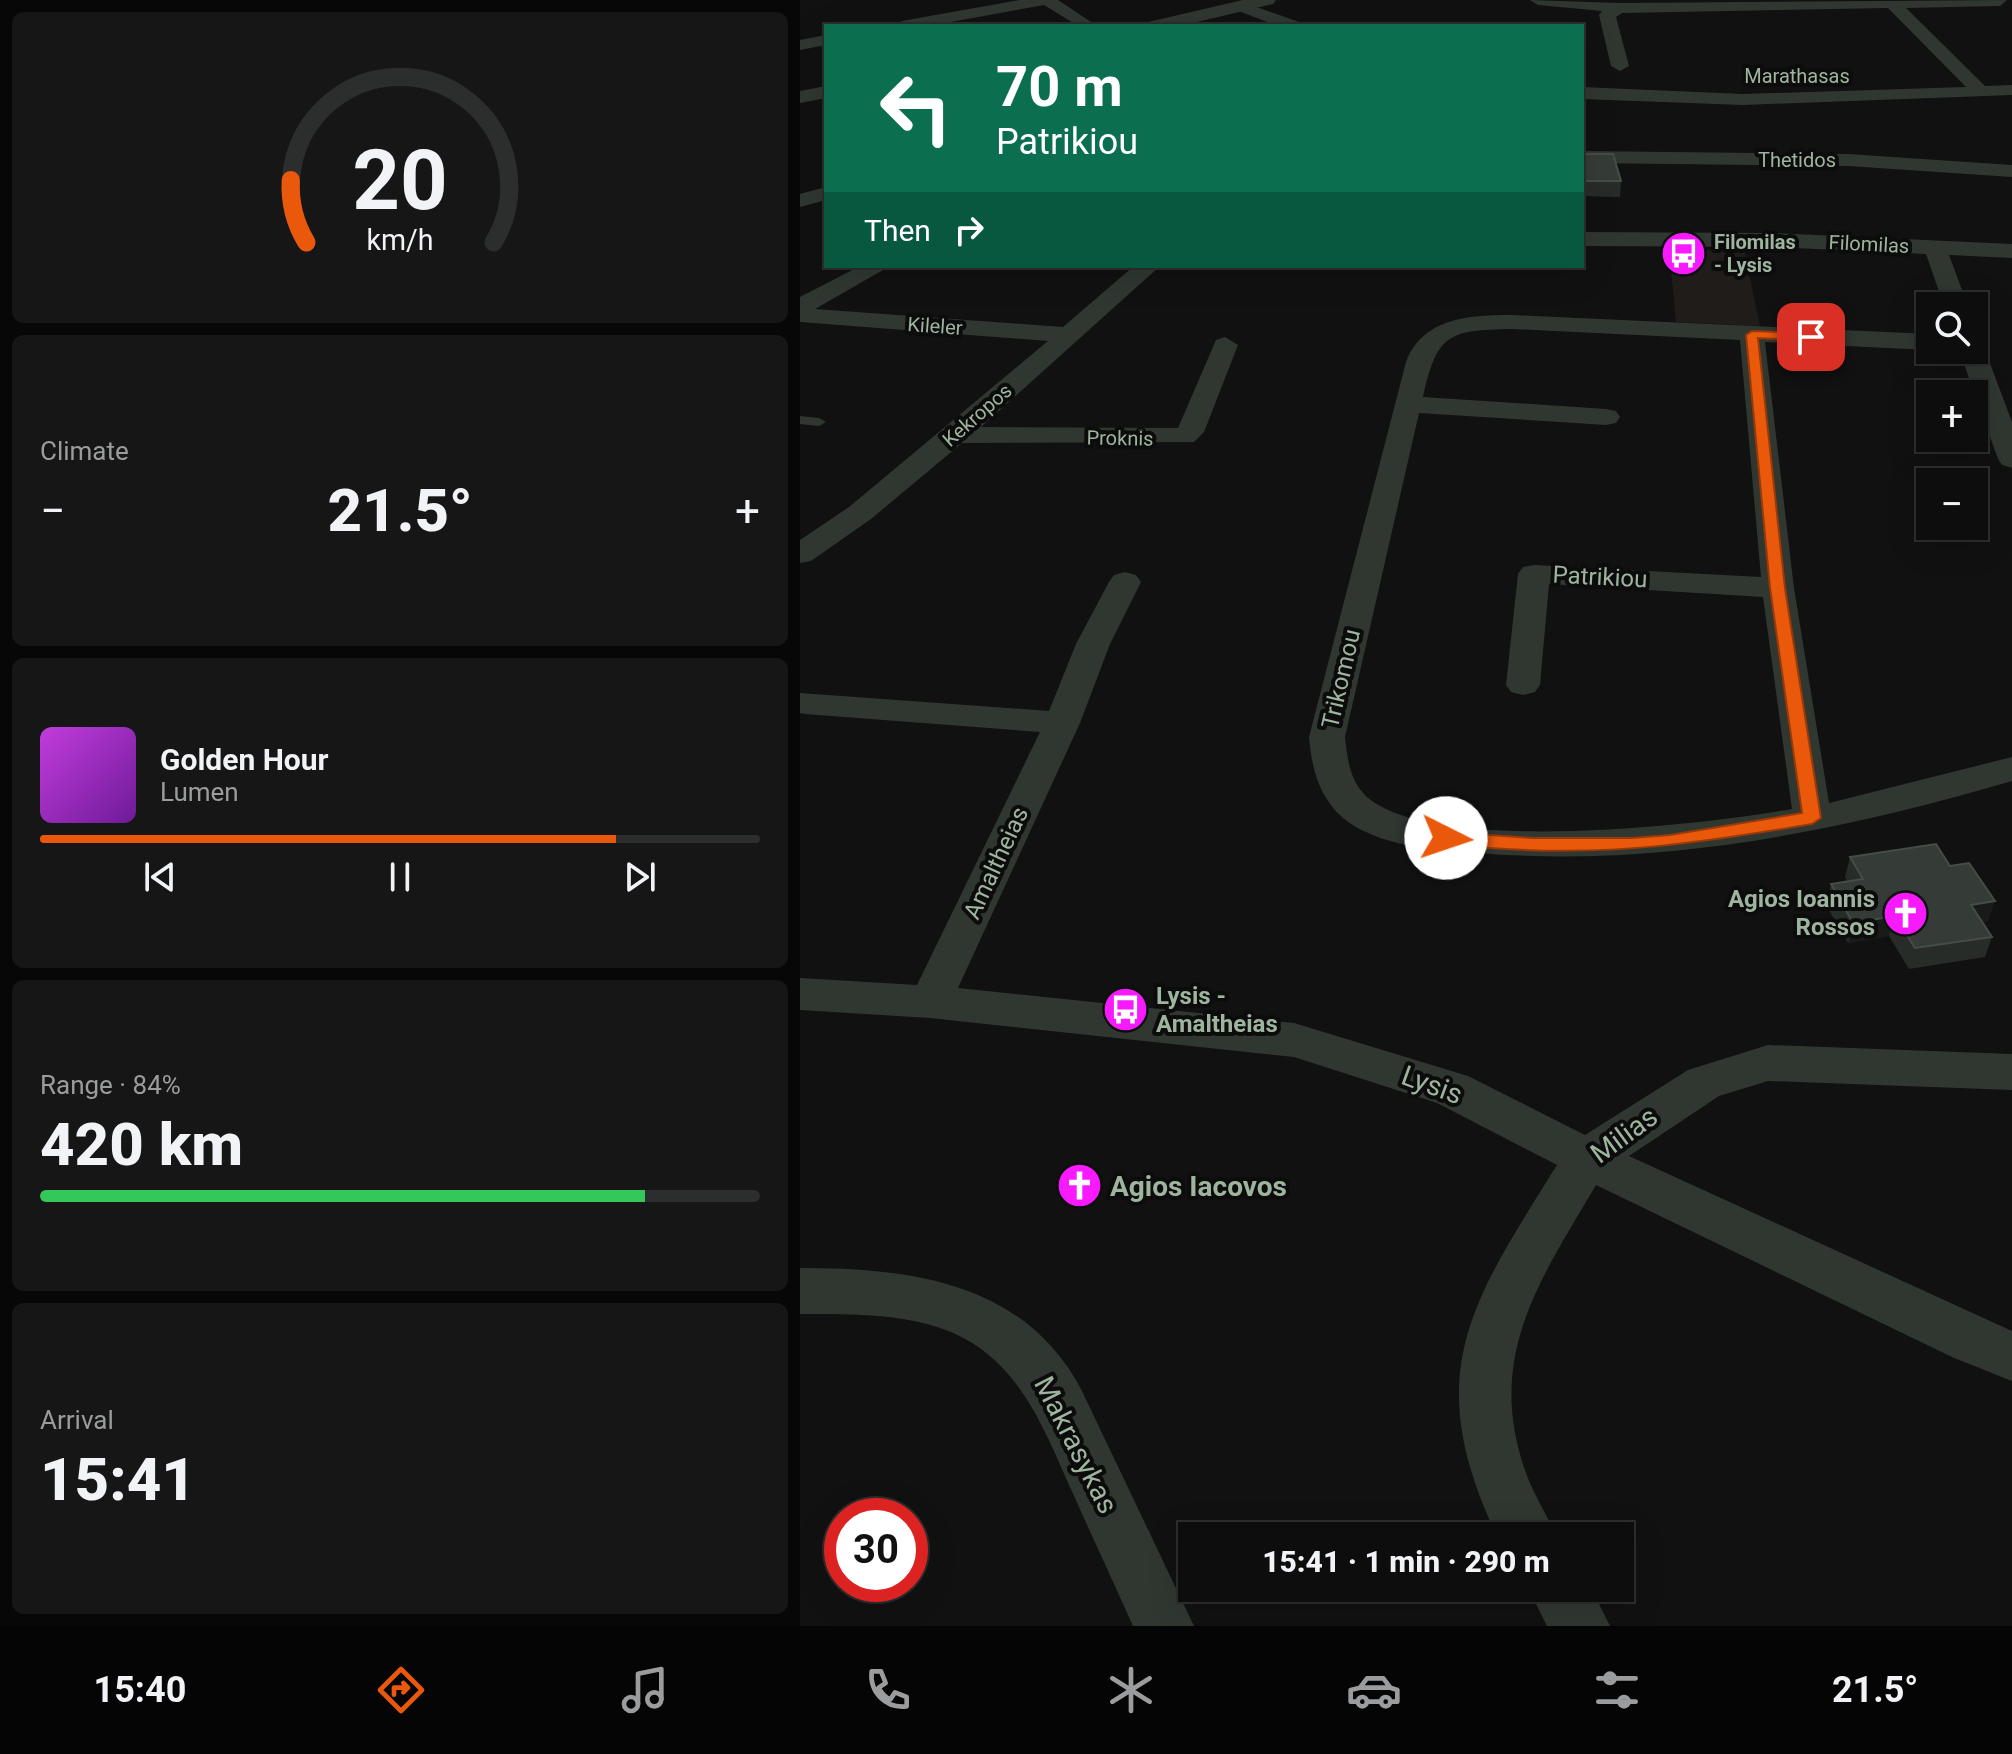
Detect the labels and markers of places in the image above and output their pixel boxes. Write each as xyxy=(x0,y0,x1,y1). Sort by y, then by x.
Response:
bus stop icon: Filomilas - Lysis xyxy=(1659,229,1707,277)
place label: Filomilas - Lysis xyxy=(1714,230,1796,277)
pin xyxy=(1777,303,1845,371)
place label: Agios Ioannis Rossos xyxy=(1728,885,1875,941)
church icon: Agios Ioannis Rossos xyxy=(1882,889,1930,937)
place label: Lysis - Amaltheias xyxy=(1156,982,1278,1038)
bus stop icon: Lysis - Amaltheias xyxy=(1101,986,1149,1034)
church icon: Agios Iacovos xyxy=(1055,1162,1103,1210)
place label: Agios Iacovos xyxy=(1110,1170,1287,1203)

